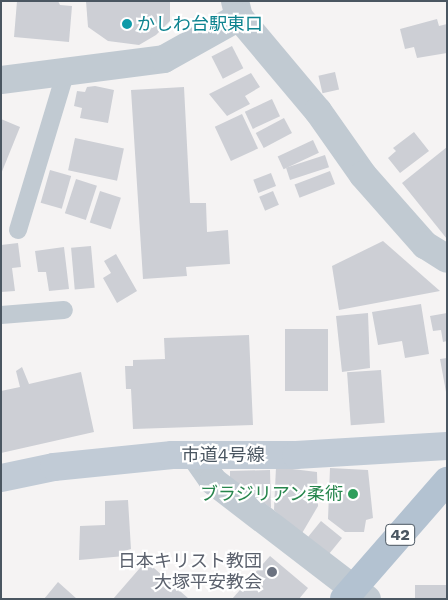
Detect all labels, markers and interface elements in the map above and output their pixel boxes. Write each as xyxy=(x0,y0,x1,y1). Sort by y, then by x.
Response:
place label: かしわ台駅東口 xyxy=(137,13,263,35)
marker: かしわ台駅東口 xyxy=(121,18,133,30)
street label: 市道4号線 xyxy=(182,444,264,466)
place label: ブラジリアン柔術 xyxy=(199,483,343,505)
marker: ブラジリアン柔術 xyxy=(347,488,359,500)
road number: 42 xyxy=(385,522,415,548)
place label: 日本キリスト教団 大塚平安教会 xyxy=(118,551,262,594)
marker: 日本キリスト教団 大塚平安教会 xyxy=(266,566,278,578)

